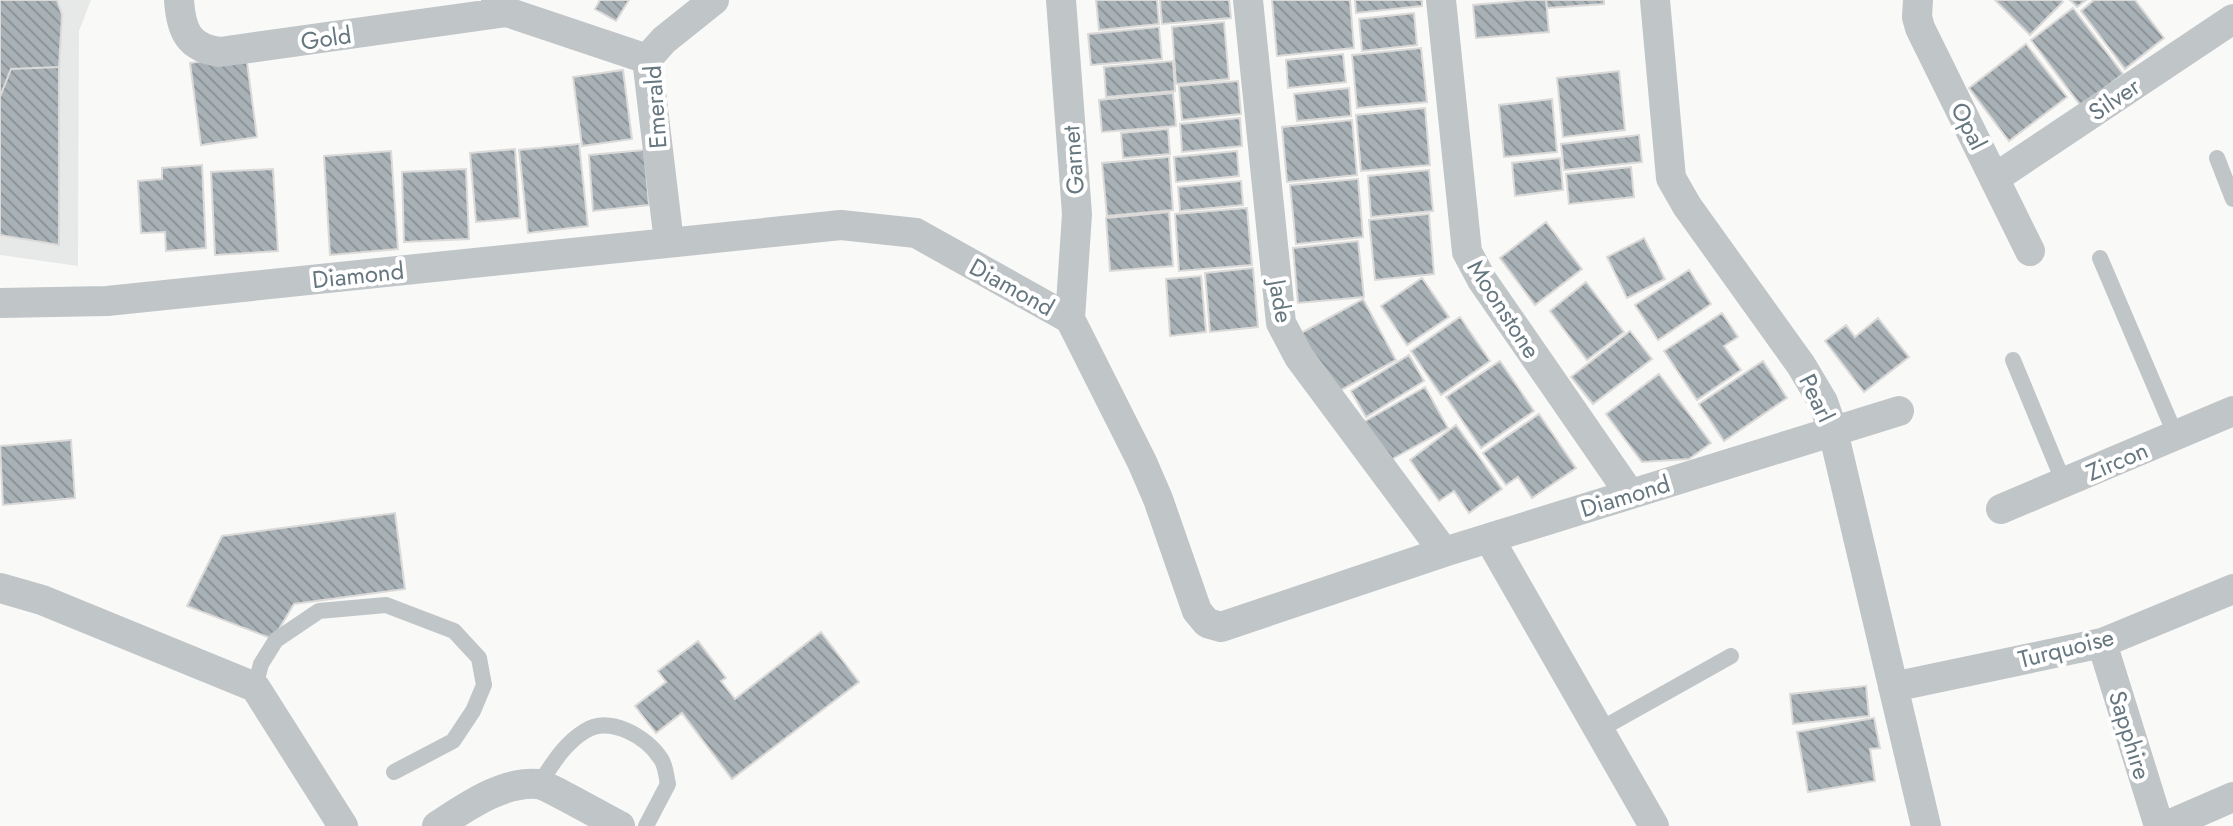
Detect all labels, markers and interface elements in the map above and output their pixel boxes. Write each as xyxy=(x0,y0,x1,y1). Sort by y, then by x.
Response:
street label: Gold xyxy=(298,17,354,59)
street label: Emerald xyxy=(635,64,675,150)
street label: Silver xyxy=(2081,68,2148,129)
street label: Opal xyxy=(1942,96,1996,156)
street label: Garnet xyxy=(1053,124,1093,196)
street label: Diamond xyxy=(963,249,1061,325)
street label: Diamond xyxy=(310,253,406,297)
street label: Moonstone xyxy=(1459,253,1549,365)
street label: Jade xyxy=(1259,274,1302,325)
street label: Pearl xyxy=(1790,368,1844,428)
street label: Zircon xyxy=(2081,432,2153,490)
street label: Diamond xyxy=(1576,466,1674,526)
street label: Turquoise xyxy=(2015,619,2117,677)
street label: Sapphire xyxy=(2100,686,2160,784)

